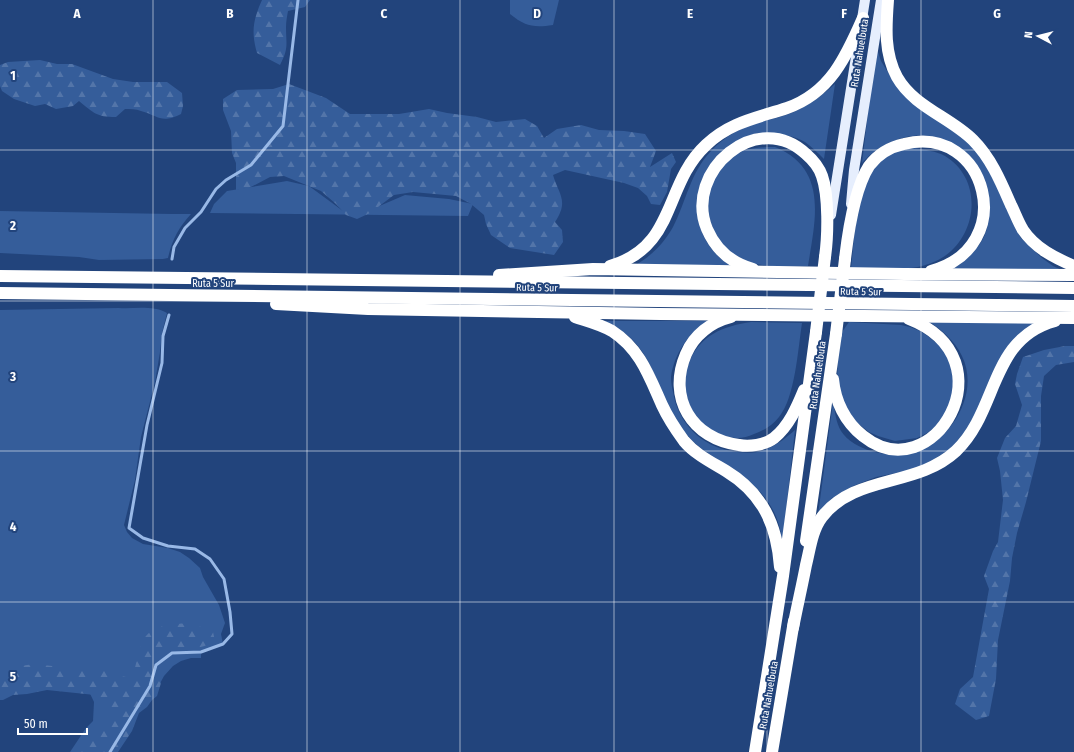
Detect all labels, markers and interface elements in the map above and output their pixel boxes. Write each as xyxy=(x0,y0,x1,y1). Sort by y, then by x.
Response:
text: A xyxy=(72,6,81,21)
text: B xyxy=(226,6,234,21)
text: C xyxy=(381,6,388,21)
text: D xyxy=(533,6,541,21)
text: E xyxy=(687,6,693,21)
text: F xyxy=(841,6,847,21)
text: G xyxy=(993,6,1001,21)
north arrow xyxy=(1018,16,1058,56)
street label: Ruta Nahuelbuta xyxy=(849,18,871,88)
text: N xyxy=(1022,31,1035,39)
text: 1 xyxy=(10,68,16,83)
text: 2 xyxy=(9,218,16,233)
street label: Ruta 5 Sur xyxy=(192,278,234,290)
street label: Ruta 5 Sur xyxy=(516,282,558,294)
street label: Ruta 5 Sur xyxy=(840,286,882,298)
street label: Ruta Nahuelbuta xyxy=(807,340,829,410)
text: 3 xyxy=(9,369,16,384)
text: 4 xyxy=(10,519,17,534)
street label: Ruta Nahuelbuta xyxy=(757,660,781,730)
text: 5 xyxy=(10,669,16,684)
scale bar xyxy=(18,710,87,736)
text: 50 m xyxy=(24,717,48,731)

